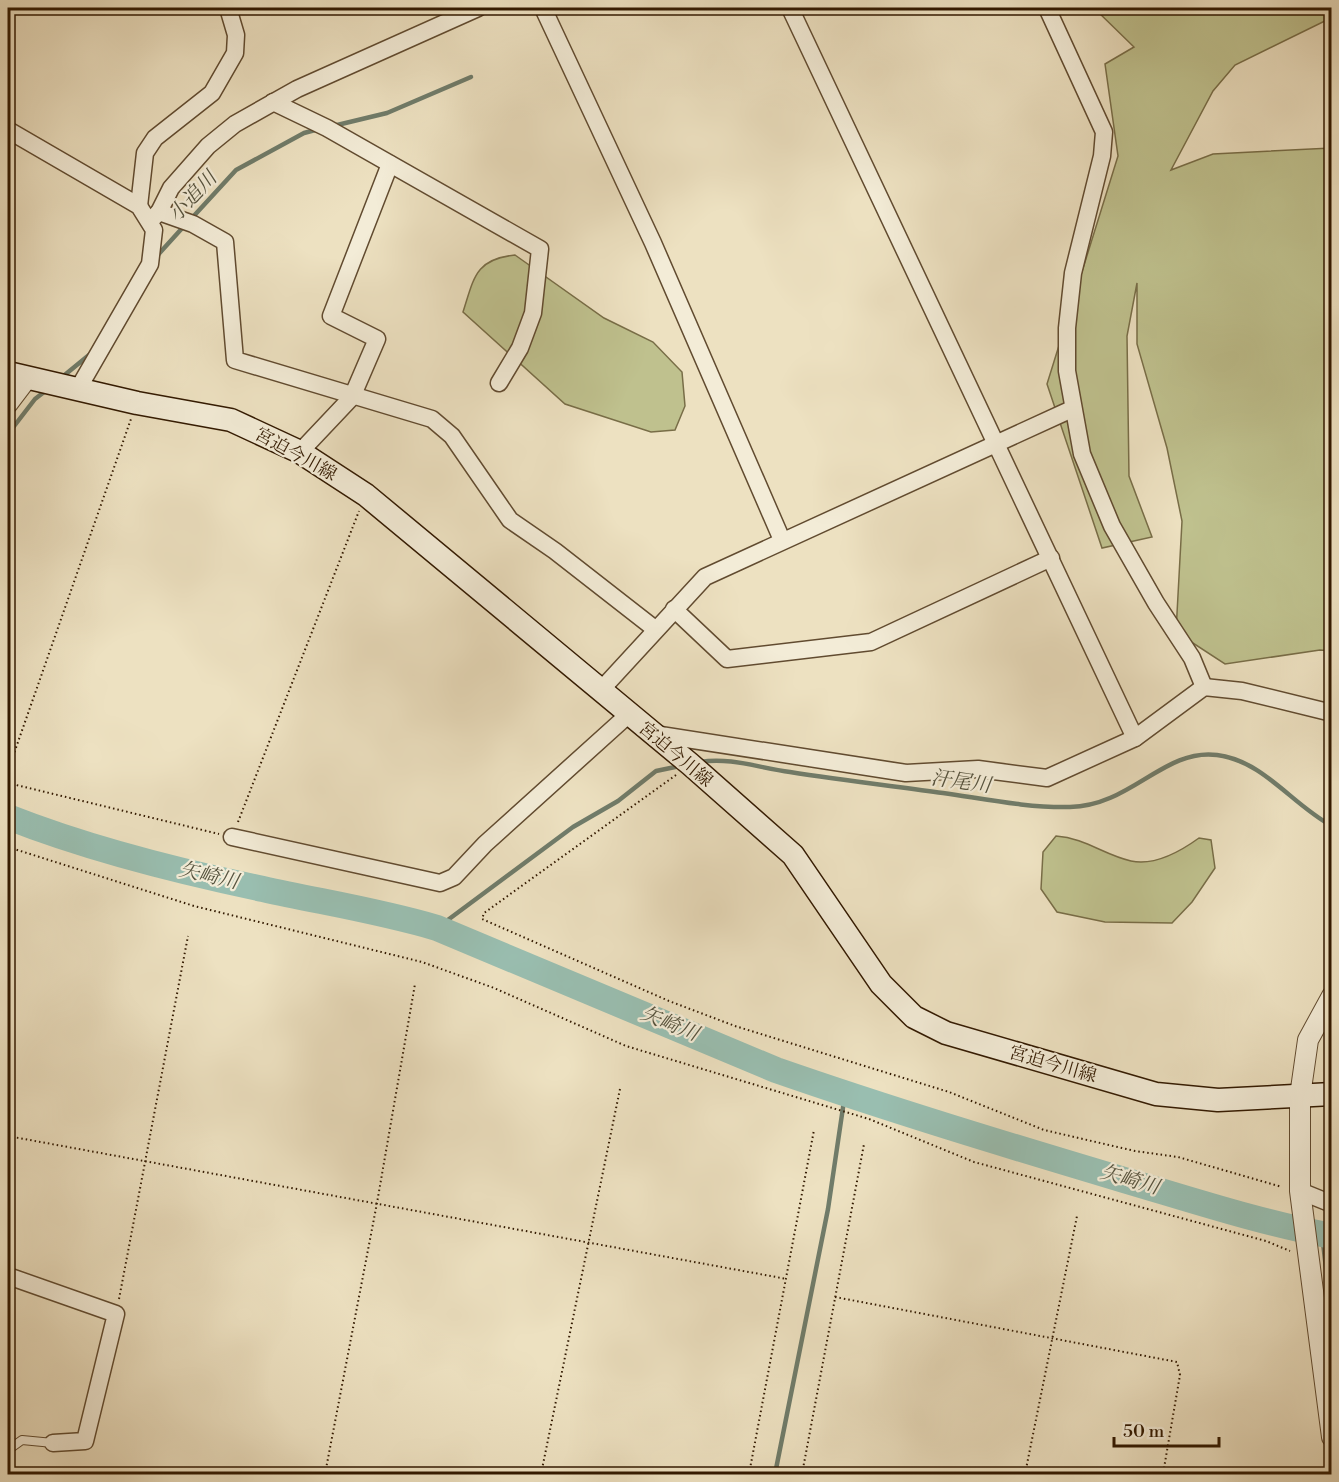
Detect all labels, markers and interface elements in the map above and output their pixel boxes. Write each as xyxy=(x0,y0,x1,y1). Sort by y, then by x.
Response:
water label: 小追川 xyxy=(163,165,224,227)
street label: 宮迫今川線 xyxy=(251,423,341,486)
street label: 宮迫今川線 xyxy=(634,717,718,792)
water label: 汗尾川 xyxy=(929,766,994,799)
water label: 矢崎川 xyxy=(177,858,243,896)
water label: 矢崎川 xyxy=(637,1002,704,1048)
street label: 宮迫今川線 xyxy=(1006,1041,1099,1088)
water label: 矢崎川 xyxy=(1097,1160,1164,1201)
scale bar xyxy=(1114,1410,1219,1448)
text: 50 m xyxy=(1123,1420,1165,1443)

